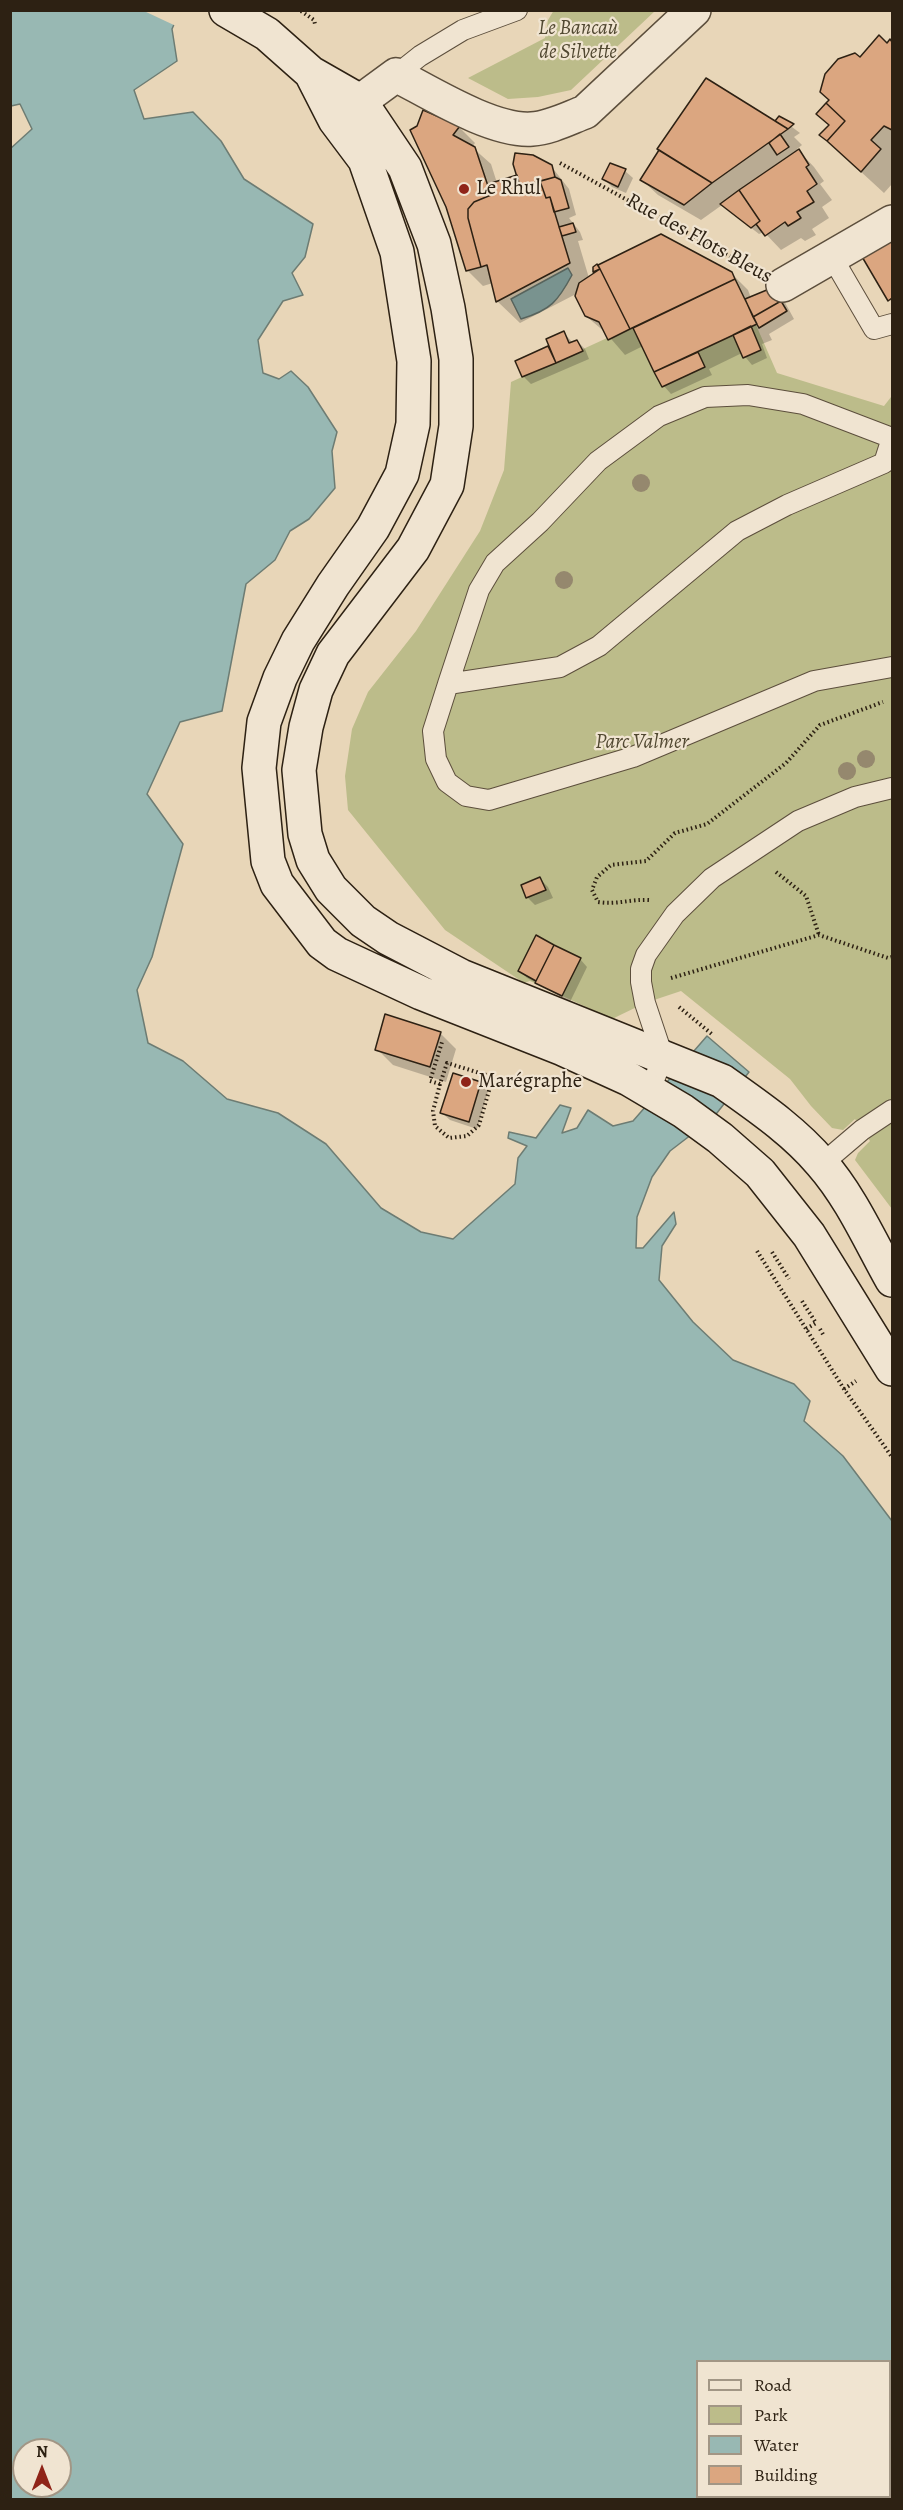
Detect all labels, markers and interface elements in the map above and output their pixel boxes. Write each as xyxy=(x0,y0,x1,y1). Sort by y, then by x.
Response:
park label: Le Bancaù de Silvette xyxy=(538,16,618,66)
place label: Le Rhul xyxy=(476,176,541,202)
marker: Le Rhul xyxy=(457,182,471,196)
street label: Rue des Flots Bleus xyxy=(622,188,776,290)
park label: Parc Valmer xyxy=(595,730,689,756)
place label: Marégraphe xyxy=(478,1069,582,1095)
marker: Marégraphe xyxy=(459,1075,473,1089)
legend xyxy=(696,2360,891,2498)
text: Road xyxy=(754,2373,791,2397)
text: Park xyxy=(754,2403,788,2427)
text: Water xyxy=(754,2433,799,2457)
north arrow xyxy=(12,2438,72,2498)
text: N xyxy=(36,2441,48,2463)
text: Building xyxy=(754,2463,818,2487)

